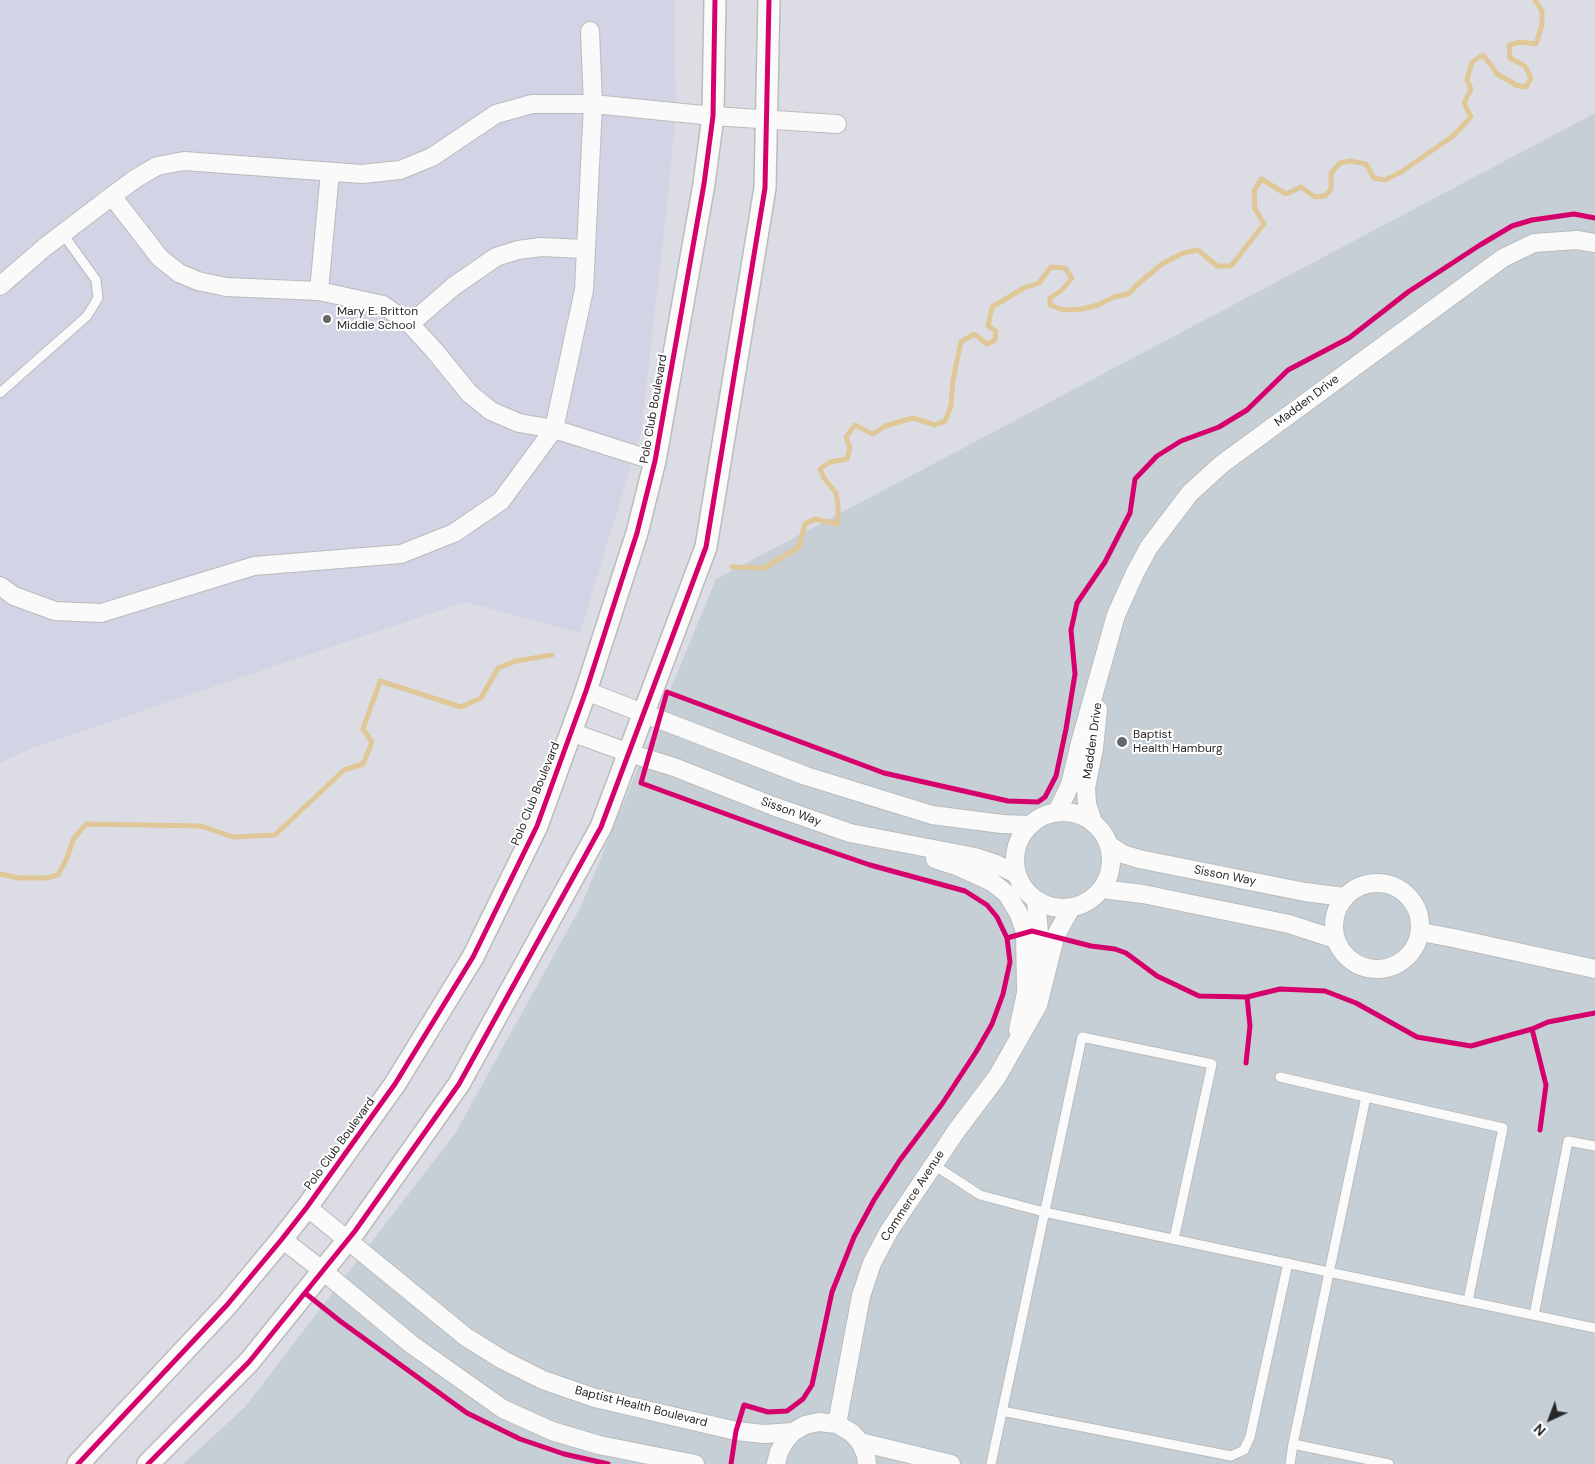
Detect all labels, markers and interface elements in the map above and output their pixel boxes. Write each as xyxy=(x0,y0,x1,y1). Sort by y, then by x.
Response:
place label: Mary E. Britton Middle School xyxy=(337,305,418,333)
marker: Mary E. Britton Middle School xyxy=(321,313,333,325)
street label: Polo Club Boulevard xyxy=(637,353,671,465)
street label: Madden Drive xyxy=(1272,372,1342,430)
street label: Madden Drive xyxy=(1081,702,1105,780)
place label: Baptist Health Hamburg xyxy=(1133,728,1223,756)
marker: Baptist Health Hamburg xyxy=(1115,735,1129,749)
street label: Polo Club Boulevard xyxy=(509,740,563,848)
street label: Sisson Way xyxy=(759,794,823,830)
street label: Sisson Way xyxy=(1193,863,1257,889)
street label: Polo Club Boulevard xyxy=(302,1095,378,1193)
street label: Commerce Avenue xyxy=(878,1148,948,1244)
street label: Baptist Health Boulevard xyxy=(573,1384,709,1430)
north arrow xyxy=(1525,1394,1575,1444)
text: N xyxy=(1530,1420,1550,1440)

